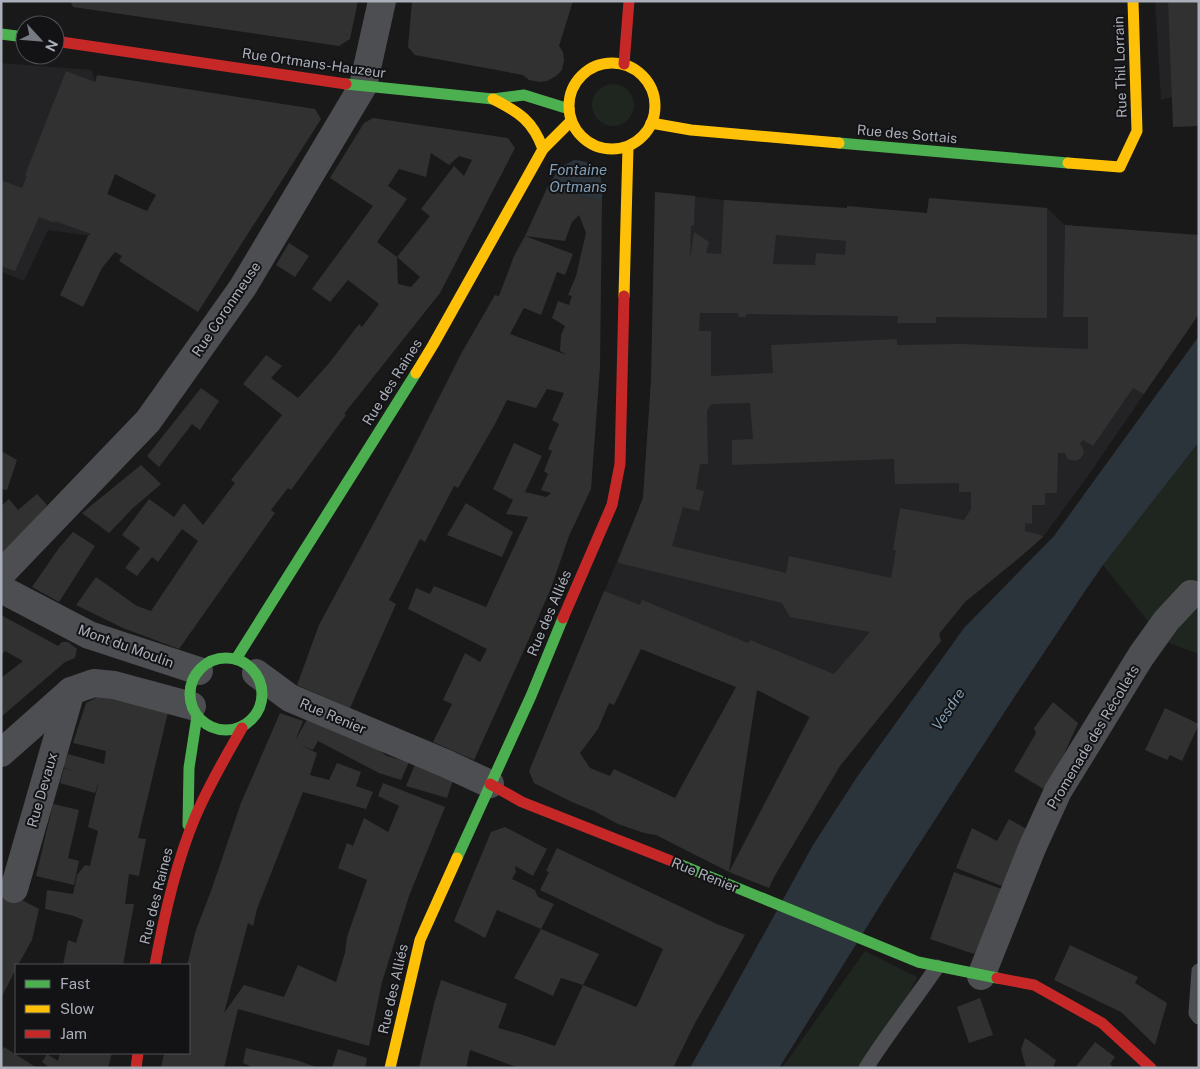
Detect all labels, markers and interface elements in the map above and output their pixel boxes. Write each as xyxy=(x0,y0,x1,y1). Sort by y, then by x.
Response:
north arrow xyxy=(15,15,65,65)
street label: Rue Thil Lorrain xyxy=(1110,16,1130,118)
text: N xyxy=(42,37,61,54)
street label: Rue Ortmans-Hauzeur xyxy=(241,45,387,81)
street label: Rue des Sottais xyxy=(856,122,958,146)
water label: Fontaine Ortmans xyxy=(549,161,607,195)
street label: Rue Coronmeuse xyxy=(188,259,264,359)
street label: Rue des Raines xyxy=(359,336,425,428)
street label: Rue des Alliés xyxy=(524,568,574,658)
street label: Mont du Moulin xyxy=(76,621,176,671)
street label: Promenade des Récollets xyxy=(1044,662,1142,812)
water label: Vesdre xyxy=(928,685,968,733)
street label: Rue Renier xyxy=(297,695,369,737)
street label: Rue Devaux xyxy=(24,751,60,829)
street label: Rue des Raines xyxy=(136,846,176,946)
street label: Rue Renier xyxy=(669,854,741,896)
street label: Rue des Alliés xyxy=(375,942,411,1036)
legend xyxy=(15,964,190,1054)
text: Fast xyxy=(60,975,90,992)
text: Slow xyxy=(60,1000,95,1017)
text: Jam xyxy=(60,1025,87,1042)

